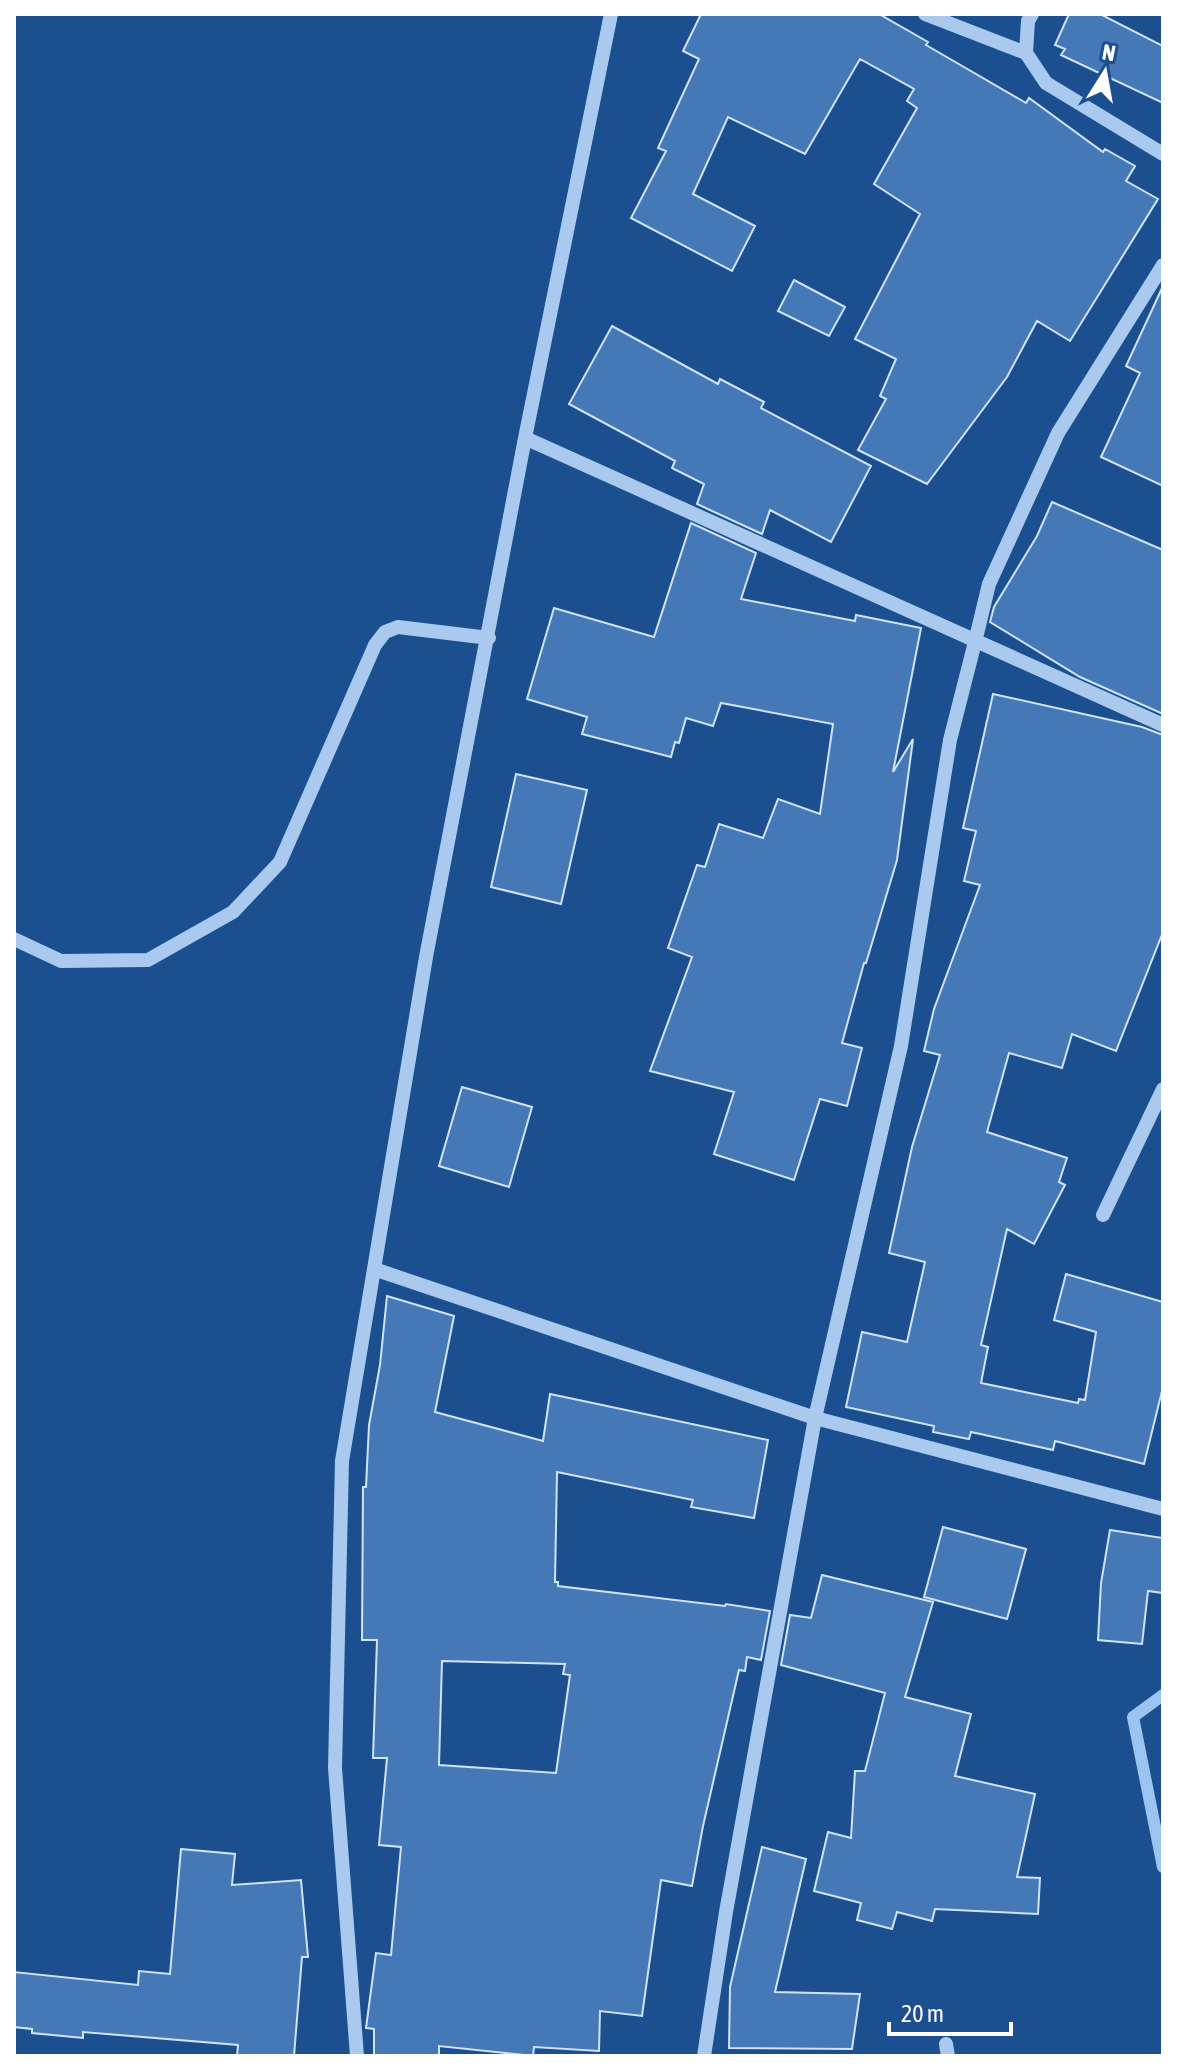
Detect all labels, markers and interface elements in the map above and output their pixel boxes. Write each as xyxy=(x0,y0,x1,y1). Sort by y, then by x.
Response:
north arrow xyxy=(1065,32,1145,112)
text: N xyxy=(1100,38,1118,66)
scale bar xyxy=(889,1986,1011,2036)
text: 20 m xyxy=(901,2000,944,2027)

